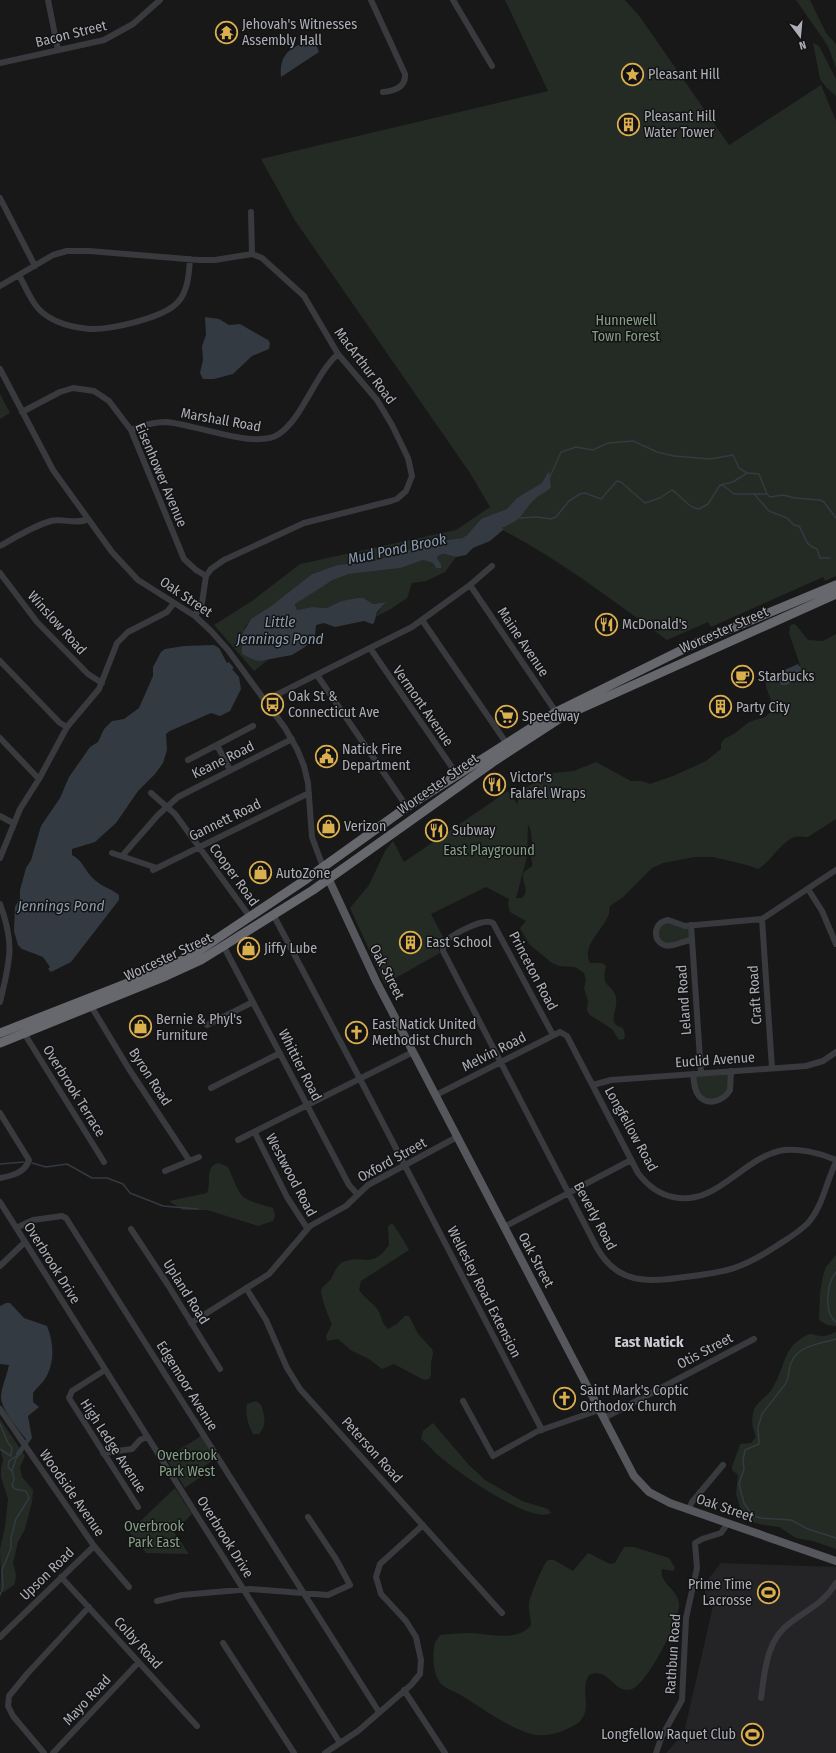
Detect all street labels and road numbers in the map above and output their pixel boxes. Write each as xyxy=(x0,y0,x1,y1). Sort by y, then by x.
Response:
street label: Bacon Street xyxy=(34,17,109,51)
street label: MacArthur Road xyxy=(331,324,399,408)
street label: Marshall Road xyxy=(179,405,263,435)
street label: Eisenhower Avenue xyxy=(131,420,191,530)
street label: Oak Street xyxy=(156,573,216,621)
street label: Winslow Road xyxy=(24,588,90,658)
street label: Worcester Street xyxy=(677,603,771,657)
street label: Maine Avenue xyxy=(494,604,552,680)
street label: Vermont Avenue xyxy=(389,663,457,749)
street label: Keane Road xyxy=(189,738,257,782)
street label: Worcester Street xyxy=(394,750,482,818)
street label: Gannett Road xyxy=(186,795,264,845)
street label: Cooper Road xyxy=(206,840,262,910)
street label: Worcester Street xyxy=(121,929,215,985)
street label: Princeton Road xyxy=(505,929,561,1013)
street label: Oak Street xyxy=(366,942,408,1003)
street label: Leland Road xyxy=(673,964,695,1036)
street label: Craft Road xyxy=(744,965,766,1025)
street label: Whittier Road xyxy=(275,1026,325,1104)
street label: Melvin Road xyxy=(459,1029,529,1075)
street label: Overbrook Terrace xyxy=(39,1042,109,1140)
street label: Byron Road xyxy=(125,1045,175,1109)
street label: Euclid Avenue xyxy=(675,1049,755,1071)
street label: Longfellow Road xyxy=(601,1084,661,1174)
street label: Westwood Road xyxy=(262,1131,320,1219)
street label: Oxford Street xyxy=(355,1134,430,1186)
street label: Beverly Road xyxy=(570,1179,620,1253)
street label: Overbrook Drive xyxy=(20,1219,84,1307)
street label: Wellesley Road Extension xyxy=(443,1223,525,1361)
street label: Oak Street xyxy=(514,1230,558,1291)
street label: Upland Road xyxy=(159,1256,213,1328)
street label: Otis Street xyxy=(674,1329,736,1373)
street label: Edgemoor Avenue xyxy=(153,1338,221,1434)
street label: High Ledge Avenue xyxy=(76,1396,150,1496)
street label: Peterson Road xyxy=(338,1414,406,1486)
street label: Woodside Avenue xyxy=(36,1446,108,1540)
street label: Oak Street xyxy=(694,1490,756,1526)
street label: Overbrook Drive xyxy=(193,1493,257,1581)
street label: Upson Road xyxy=(16,1544,78,1604)
street label: Rathbun Road xyxy=(662,1613,684,1695)
street label: Colby Road xyxy=(110,1614,166,1672)
street label: Mayo Road xyxy=(59,1671,115,1729)

